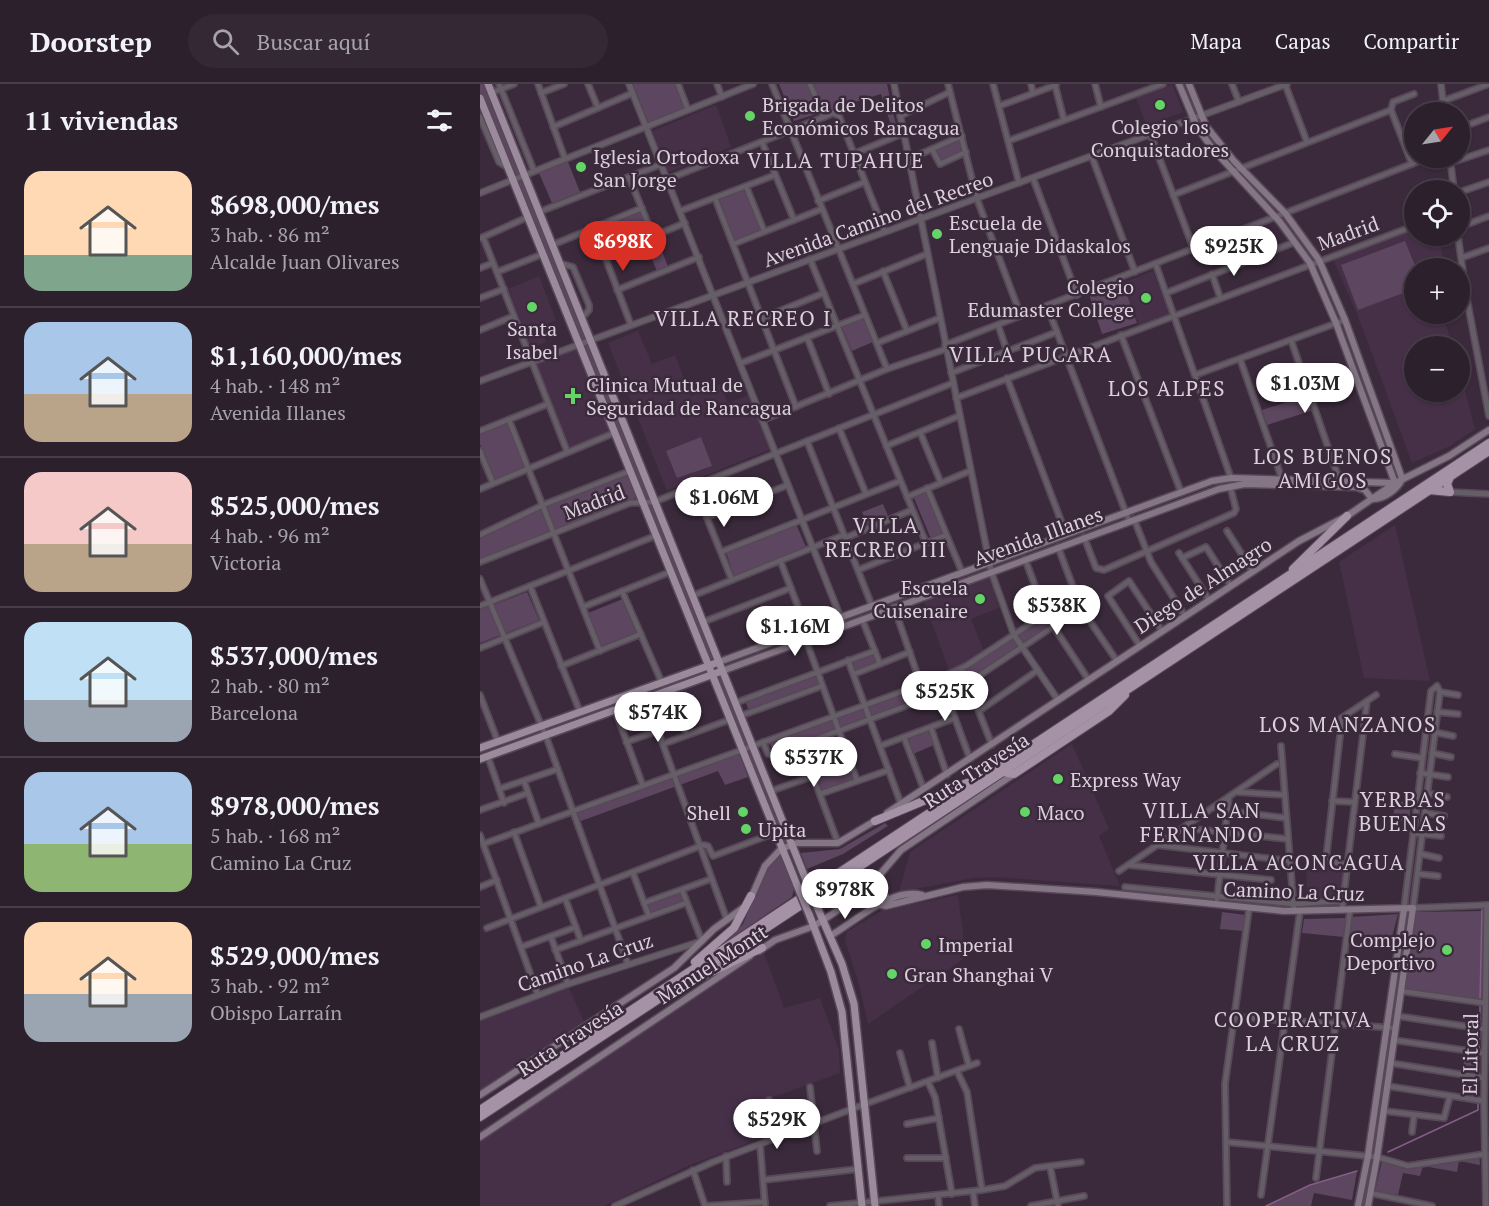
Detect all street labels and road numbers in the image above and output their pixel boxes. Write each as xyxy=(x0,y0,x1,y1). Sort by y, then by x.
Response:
street label: Avenida Camino del Recreo xyxy=(759,165,997,273)
street label: Madrid xyxy=(1314,209,1382,257)
street label: Madrid xyxy=(560,478,628,526)
street label: Avenida Illanes xyxy=(970,500,1106,572)
street label: Diego de Almagro xyxy=(1129,530,1277,640)
street label: Ruta Travesía xyxy=(918,726,1034,814)
street label: Camino La Cruz xyxy=(1223,875,1365,907)
street label: Manuel Montt xyxy=(651,918,773,1010)
street label: Camino La Cruz xyxy=(514,926,656,998)
street label: Ruta Travesía xyxy=(512,994,628,1082)
street label: El Litoral xyxy=(1456,1013,1484,1095)

